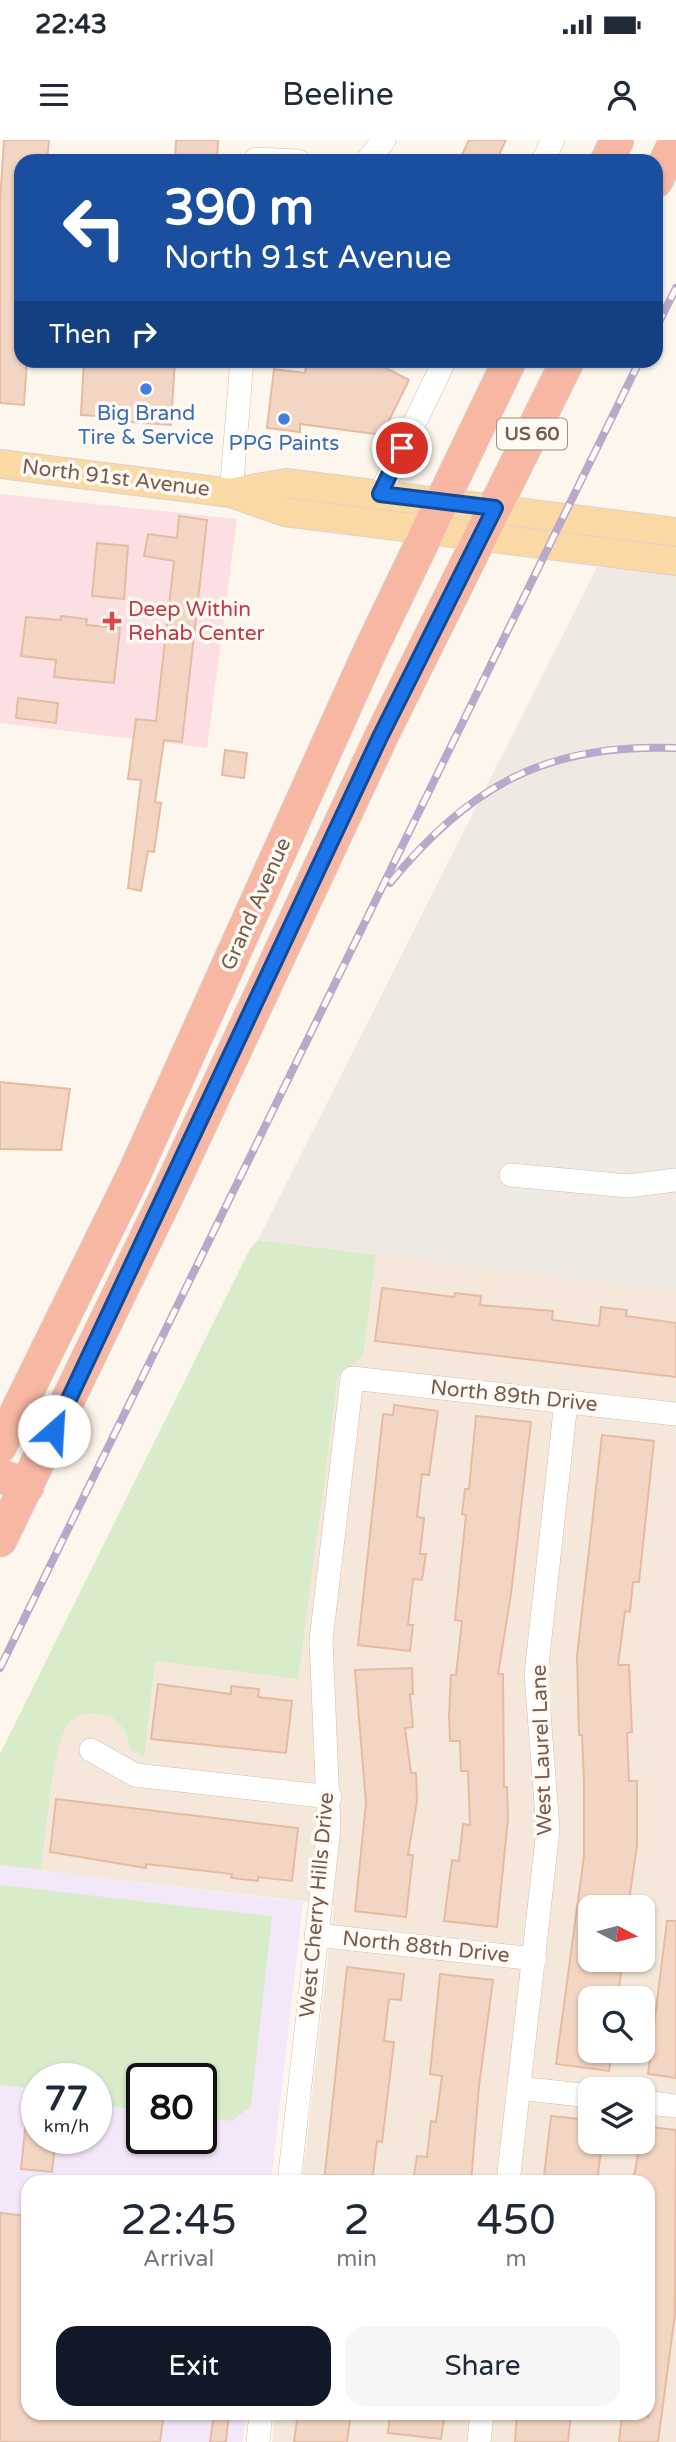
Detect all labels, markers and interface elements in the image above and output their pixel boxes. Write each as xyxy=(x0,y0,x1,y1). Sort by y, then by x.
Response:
text: 22:43 xyxy=(35,9,107,40)
icon: menu xyxy=(35,76,73,114)
text: Beeline xyxy=(282,76,394,114)
icon: person xyxy=(603,76,641,114)
text: 390 m xyxy=(164,179,314,238)
icon: left xyxy=(49,182,140,273)
text: North 91st Avenue xyxy=(164,239,452,277)
icon: right xyxy=(125,315,163,353)
text: Then xyxy=(49,319,111,350)
marker: Big Brand Tire & Service xyxy=(138,381,154,397)
place label: Big Brand Tire & Service xyxy=(78,401,214,450)
marker: PPG Paints xyxy=(276,411,292,427)
pin xyxy=(372,418,432,478)
road number: US 60 xyxy=(497,418,567,450)
icon: arrive xyxy=(383,429,421,467)
place label: PPG Paints xyxy=(229,431,339,456)
street label: North 91st Avenue xyxy=(21,454,211,502)
place label: Deep Within Rehab Center xyxy=(128,597,265,646)
marker: Deep Within Rehab Center xyxy=(102,611,122,631)
street label: Grand Avenue xyxy=(216,834,296,974)
street label: North 89th Drive xyxy=(429,1375,599,1417)
position arrow xyxy=(17,1394,91,1468)
street label: West Laurel Lane xyxy=(527,1664,557,1836)
street label: West Cherry Hills Drive xyxy=(295,1791,339,2019)
north arrow xyxy=(578,1895,654,1972)
map controls xyxy=(578,1895,655,2154)
street label: North 88th Drive xyxy=(341,1926,511,1968)
button: search xyxy=(578,1986,655,2063)
speed limit sign: 80 xyxy=(126,2063,217,2154)
button: layers xyxy=(578,2077,655,2154)
text: 77 xyxy=(45,2078,88,2120)
text: km/h xyxy=(44,2115,89,2137)
text: 22:45 xyxy=(120,2195,237,2246)
text: 2 xyxy=(343,2195,370,2246)
text: 450 xyxy=(476,2195,556,2246)
text: Arrival xyxy=(143,2245,214,2273)
text: min xyxy=(336,2245,377,2273)
text: m xyxy=(505,2245,527,2273)
button: Exit xyxy=(56,2326,331,2406)
button: Share xyxy=(345,2326,620,2406)

